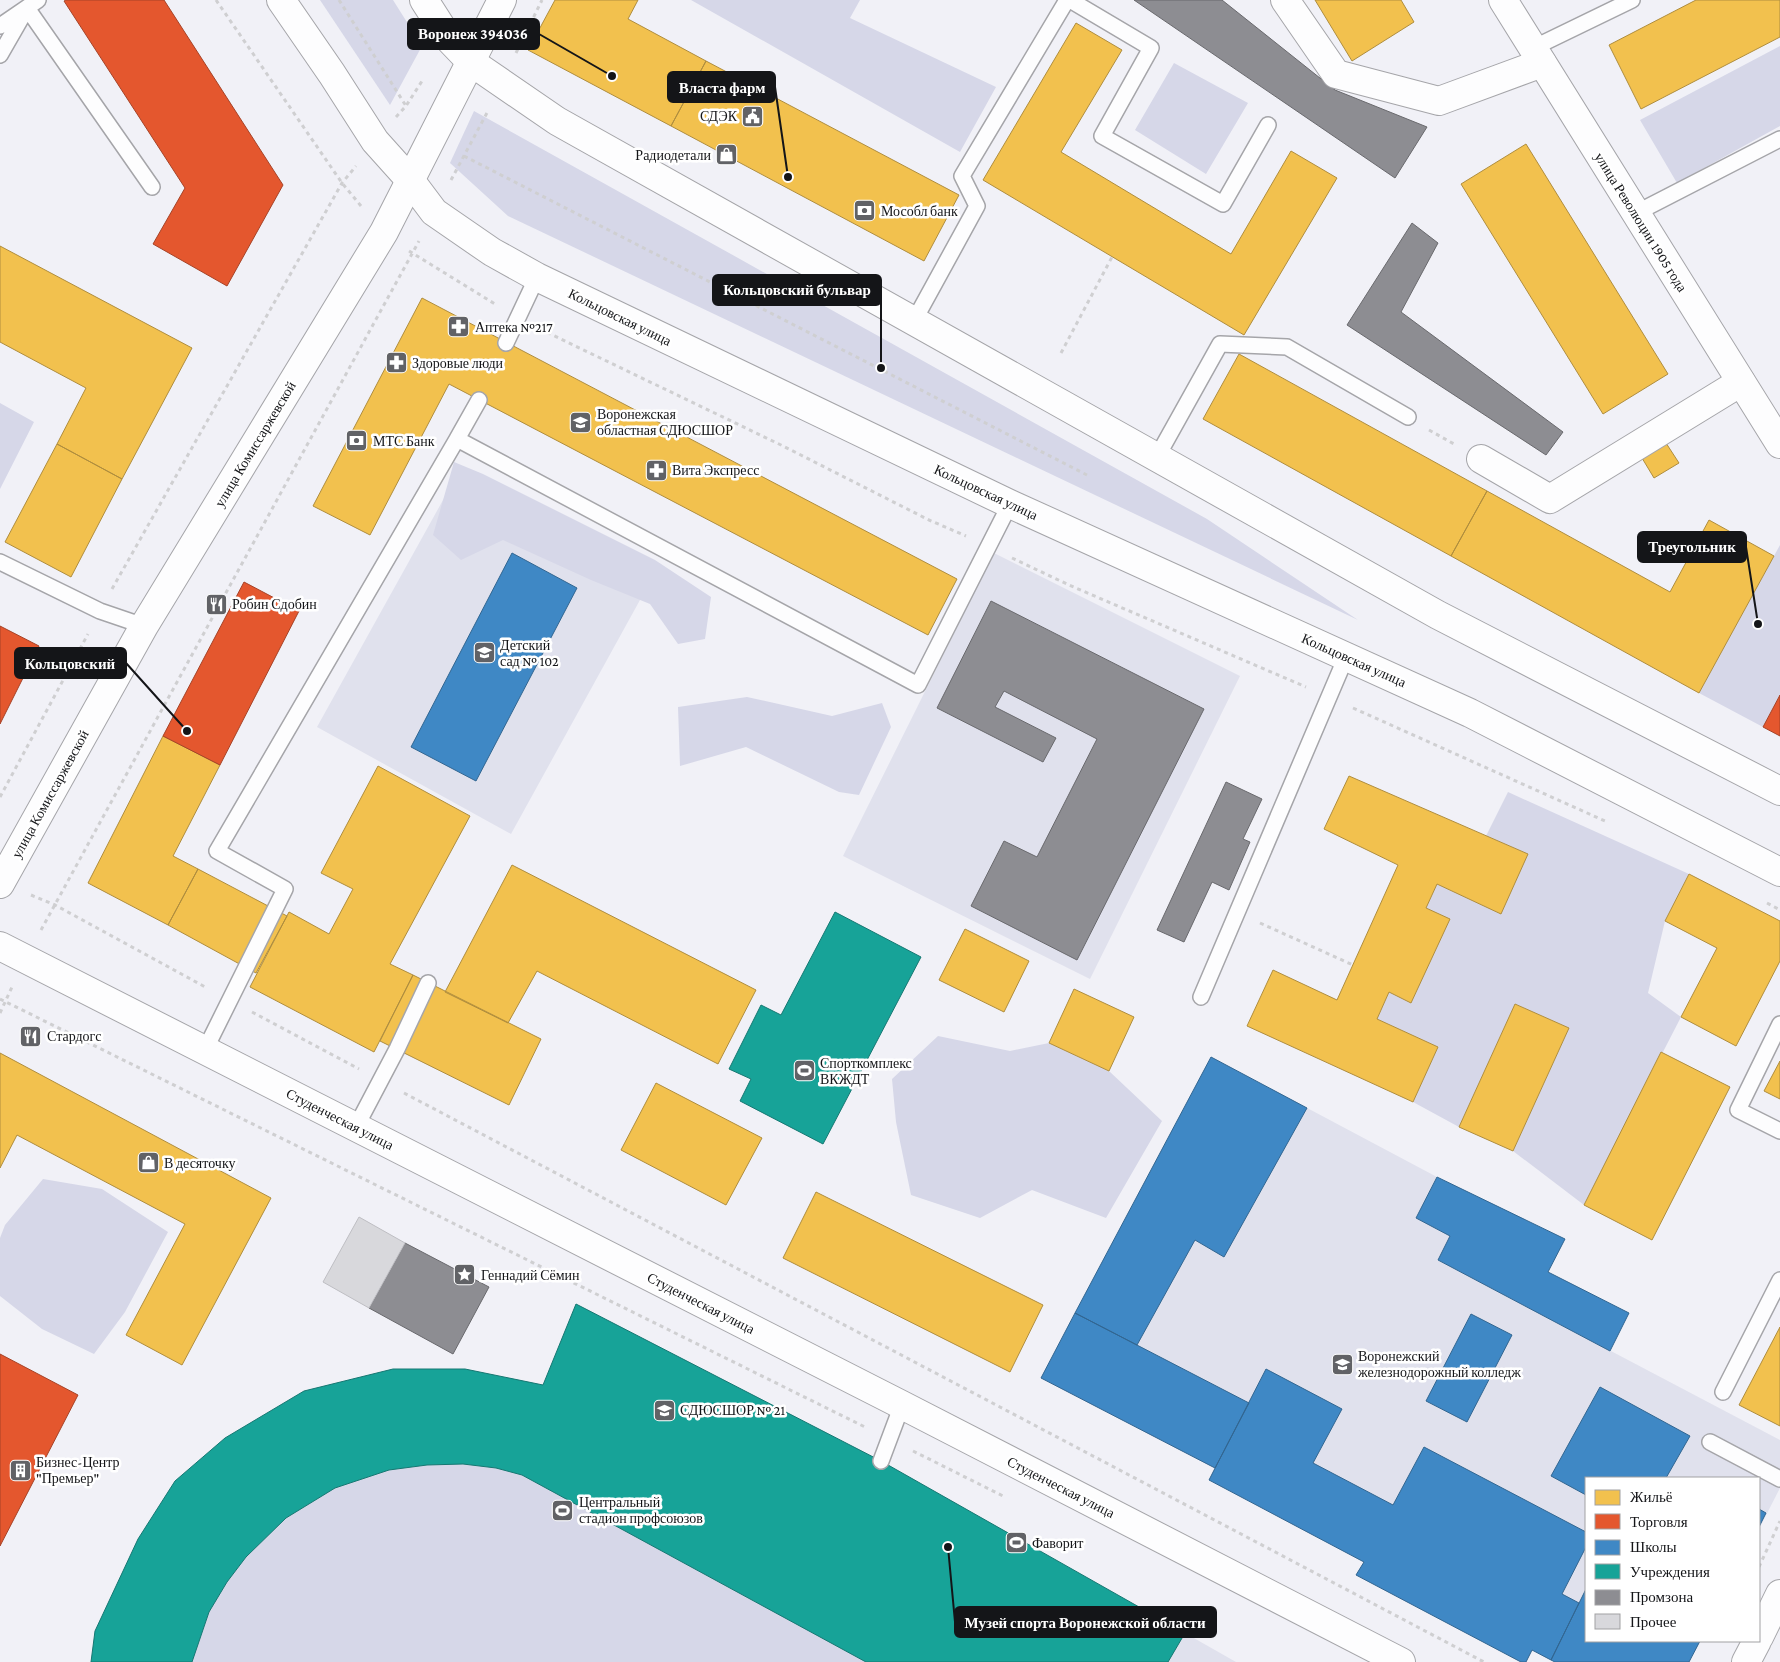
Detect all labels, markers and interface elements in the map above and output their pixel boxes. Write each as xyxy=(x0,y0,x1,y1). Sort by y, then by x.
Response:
callout: Воронеж 394036 xyxy=(408,19,539,49)
text: Воронеж 394036 xyxy=(418,26,528,42)
callout: Власта фарм xyxy=(668,72,775,102)
text: Власта фарм xyxy=(679,80,765,96)
public building icon: СДЭК xyxy=(741,104,765,128)
place label: СДЭК xyxy=(700,108,738,124)
shop icon: Радиодетали xyxy=(715,143,739,167)
place label: Радиодетали xyxy=(635,147,712,163)
street label: улица Революции 1905 года xyxy=(1592,149,1691,295)
bank icon: Мособл банк xyxy=(853,199,877,223)
place label: Мособл банк xyxy=(881,203,958,219)
callout: Кольцовский бульвар xyxy=(713,275,881,305)
text: Кольцовский бульвар xyxy=(723,282,871,298)
street label: Кольцовская улица xyxy=(566,285,675,349)
pharmacy icon: Аптека №217 xyxy=(447,315,471,339)
place label: Аптека №217 xyxy=(475,319,553,335)
pharmacy icon: Здоровые люди xyxy=(384,351,408,375)
place label: Здоровые люди xyxy=(412,355,504,371)
street label: улица Комиссаржевской xyxy=(211,378,299,510)
place label: Воронежская областная СДЮСШОР xyxy=(597,406,733,438)
school or university icon: Воронежская областная СДЮСШОР xyxy=(569,410,593,434)
bank icon: МТС Банк xyxy=(345,429,369,453)
place label: МТС Банк xyxy=(373,433,435,449)
pharmacy icon: Вита Экспресс xyxy=(644,458,668,482)
street label: Кольцовская улица xyxy=(932,461,1041,523)
place label: Вита Экспресс xyxy=(672,462,759,478)
callout: Треугольник xyxy=(1638,532,1746,562)
text: Треугольник xyxy=(1648,539,1736,555)
restaurant icon: Робин Сдобин xyxy=(204,592,228,616)
place label: Робин Сдобин xyxy=(232,596,317,612)
street label: Кольцовская улица xyxy=(1299,630,1409,691)
place label: Детский сад № 102 xyxy=(500,637,559,669)
school or university icon: Детский сад № 102 xyxy=(472,641,496,665)
callout: Кольцовский xyxy=(15,648,126,678)
text: Кольцовский xyxy=(25,656,116,672)
street label: улица Комиссаржевской xyxy=(8,727,92,861)
restaurant icon: Стардогс xyxy=(19,1024,43,1048)
place label: Стардогс xyxy=(47,1028,102,1044)
place label: Спорткомплекс ВКЖДТ xyxy=(820,1055,912,1087)
sports icon: Спорткомплекс ВКЖДТ xyxy=(792,1059,816,1083)
street label: Студенческая улица xyxy=(284,1085,397,1153)
shop icon: В десяточку xyxy=(136,1151,160,1175)
place label: В десяточку xyxy=(164,1155,236,1171)
place icon: Геннадий Сёмин xyxy=(453,1263,477,1287)
place label: Геннадий Сёмин xyxy=(481,1267,580,1283)
street label: Студенческая улица xyxy=(645,1269,758,1337)
place label: Воронежский железнодорожный колледж xyxy=(1357,1348,1521,1380)
school or university icon: Воронежский железнодорожный колледж xyxy=(1330,1352,1354,1376)
school or university icon: СДЮСШОР № 21 xyxy=(652,1398,676,1422)
place label: СДЮСШОР № 21 xyxy=(680,1402,786,1418)
street label: Студенческая улица xyxy=(1005,1453,1118,1521)
place label: Бизнес-Центр "Премьер" xyxy=(36,1454,120,1486)
building icon: Бизнес-Центр "Премьер" xyxy=(8,1458,32,1482)
legend xyxy=(1585,1477,1760,1642)
text: Жильё xyxy=(1630,1489,1673,1505)
place label: Центральный стадион профсоюзов xyxy=(579,1494,703,1526)
sports icon: Центральный стадион профсоюзов xyxy=(551,1498,575,1522)
text: Торговля xyxy=(1630,1514,1688,1530)
sports icon: Фаворит xyxy=(1004,1531,1028,1555)
place label: Фаворит xyxy=(1032,1535,1083,1551)
text: Школы xyxy=(1630,1539,1677,1555)
text: Учреждения xyxy=(1630,1564,1710,1580)
text: Промзона xyxy=(1630,1589,1693,1605)
callout: Музей спорта Воронежской области xyxy=(955,1607,1216,1637)
text: Прочее xyxy=(1630,1614,1677,1630)
text: Музей спорта Воронежской области xyxy=(964,1615,1206,1631)

